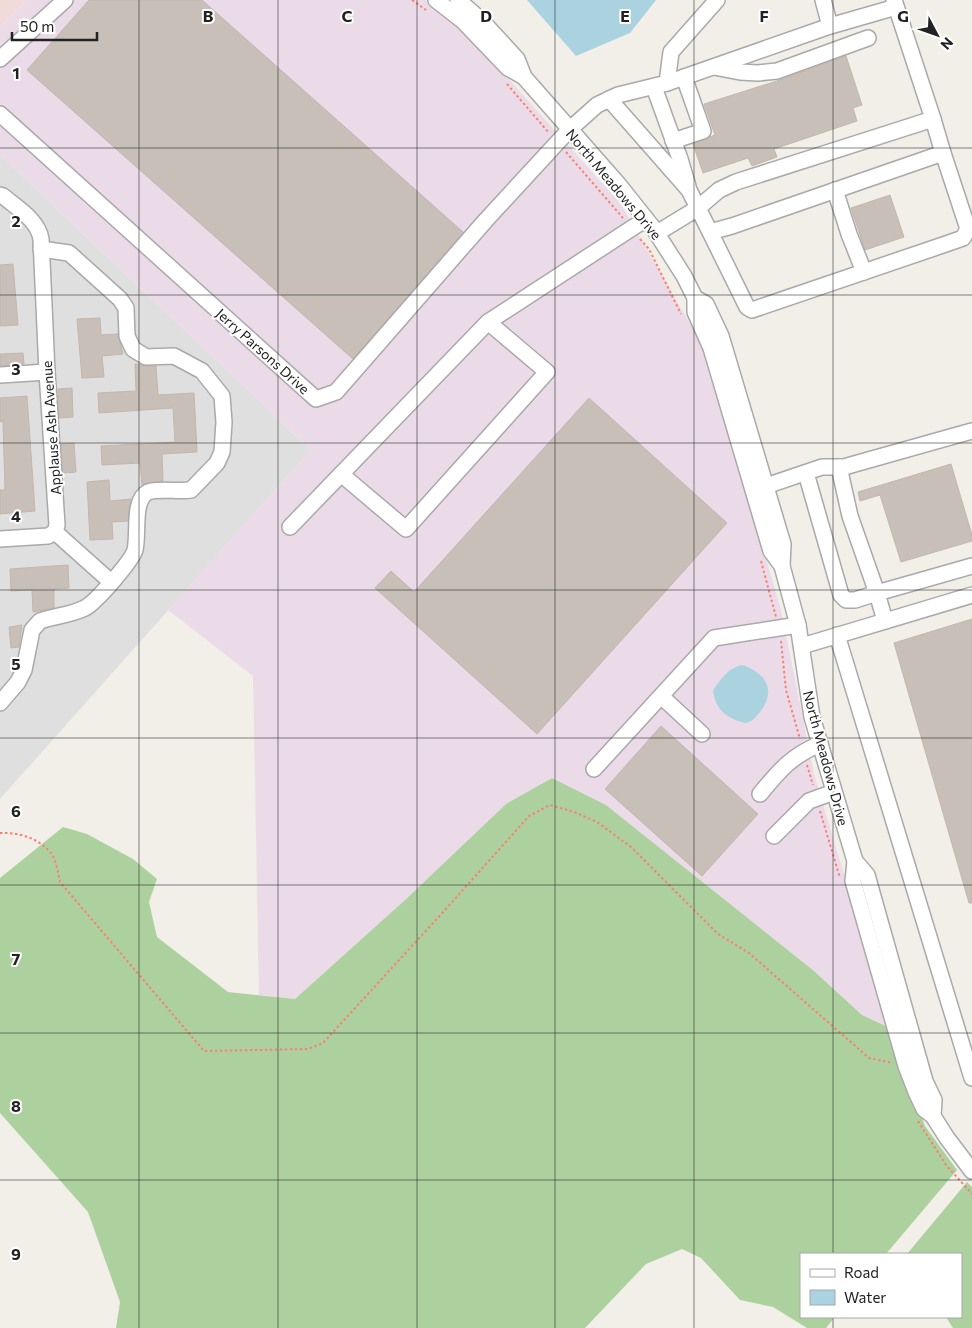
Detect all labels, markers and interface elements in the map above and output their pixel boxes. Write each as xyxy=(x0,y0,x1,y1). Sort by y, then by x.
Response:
text: B xyxy=(203,6,214,25)
text: C xyxy=(342,6,353,25)
text: D xyxy=(480,6,492,25)
text: E xyxy=(620,6,630,25)
text: F xyxy=(759,6,769,25)
text: G xyxy=(897,6,909,25)
scale bar xyxy=(12,10,98,42)
north arrow xyxy=(912,10,962,60)
text: 50 m xyxy=(20,17,54,35)
text: N xyxy=(937,34,957,53)
text: 1 xyxy=(12,63,20,82)
street label: North Meadows Drive xyxy=(563,125,665,243)
text: 2 xyxy=(11,211,21,230)
street label: Jerry Parsons Drive xyxy=(213,305,313,397)
text: 3 xyxy=(11,359,21,378)
street label: Applause Ash Avenue xyxy=(38,360,64,496)
text: 4 xyxy=(11,506,21,525)
text: 5 xyxy=(11,654,21,673)
street label: North Meadows Drive xyxy=(800,689,852,827)
text: 6 xyxy=(11,801,21,820)
text: 7 xyxy=(12,949,21,968)
text: 8 xyxy=(11,1096,21,1115)
text: 9 xyxy=(11,1244,21,1263)
legend xyxy=(800,1253,962,1318)
text: Road xyxy=(844,1263,879,1281)
text: Water xyxy=(844,1288,886,1306)

